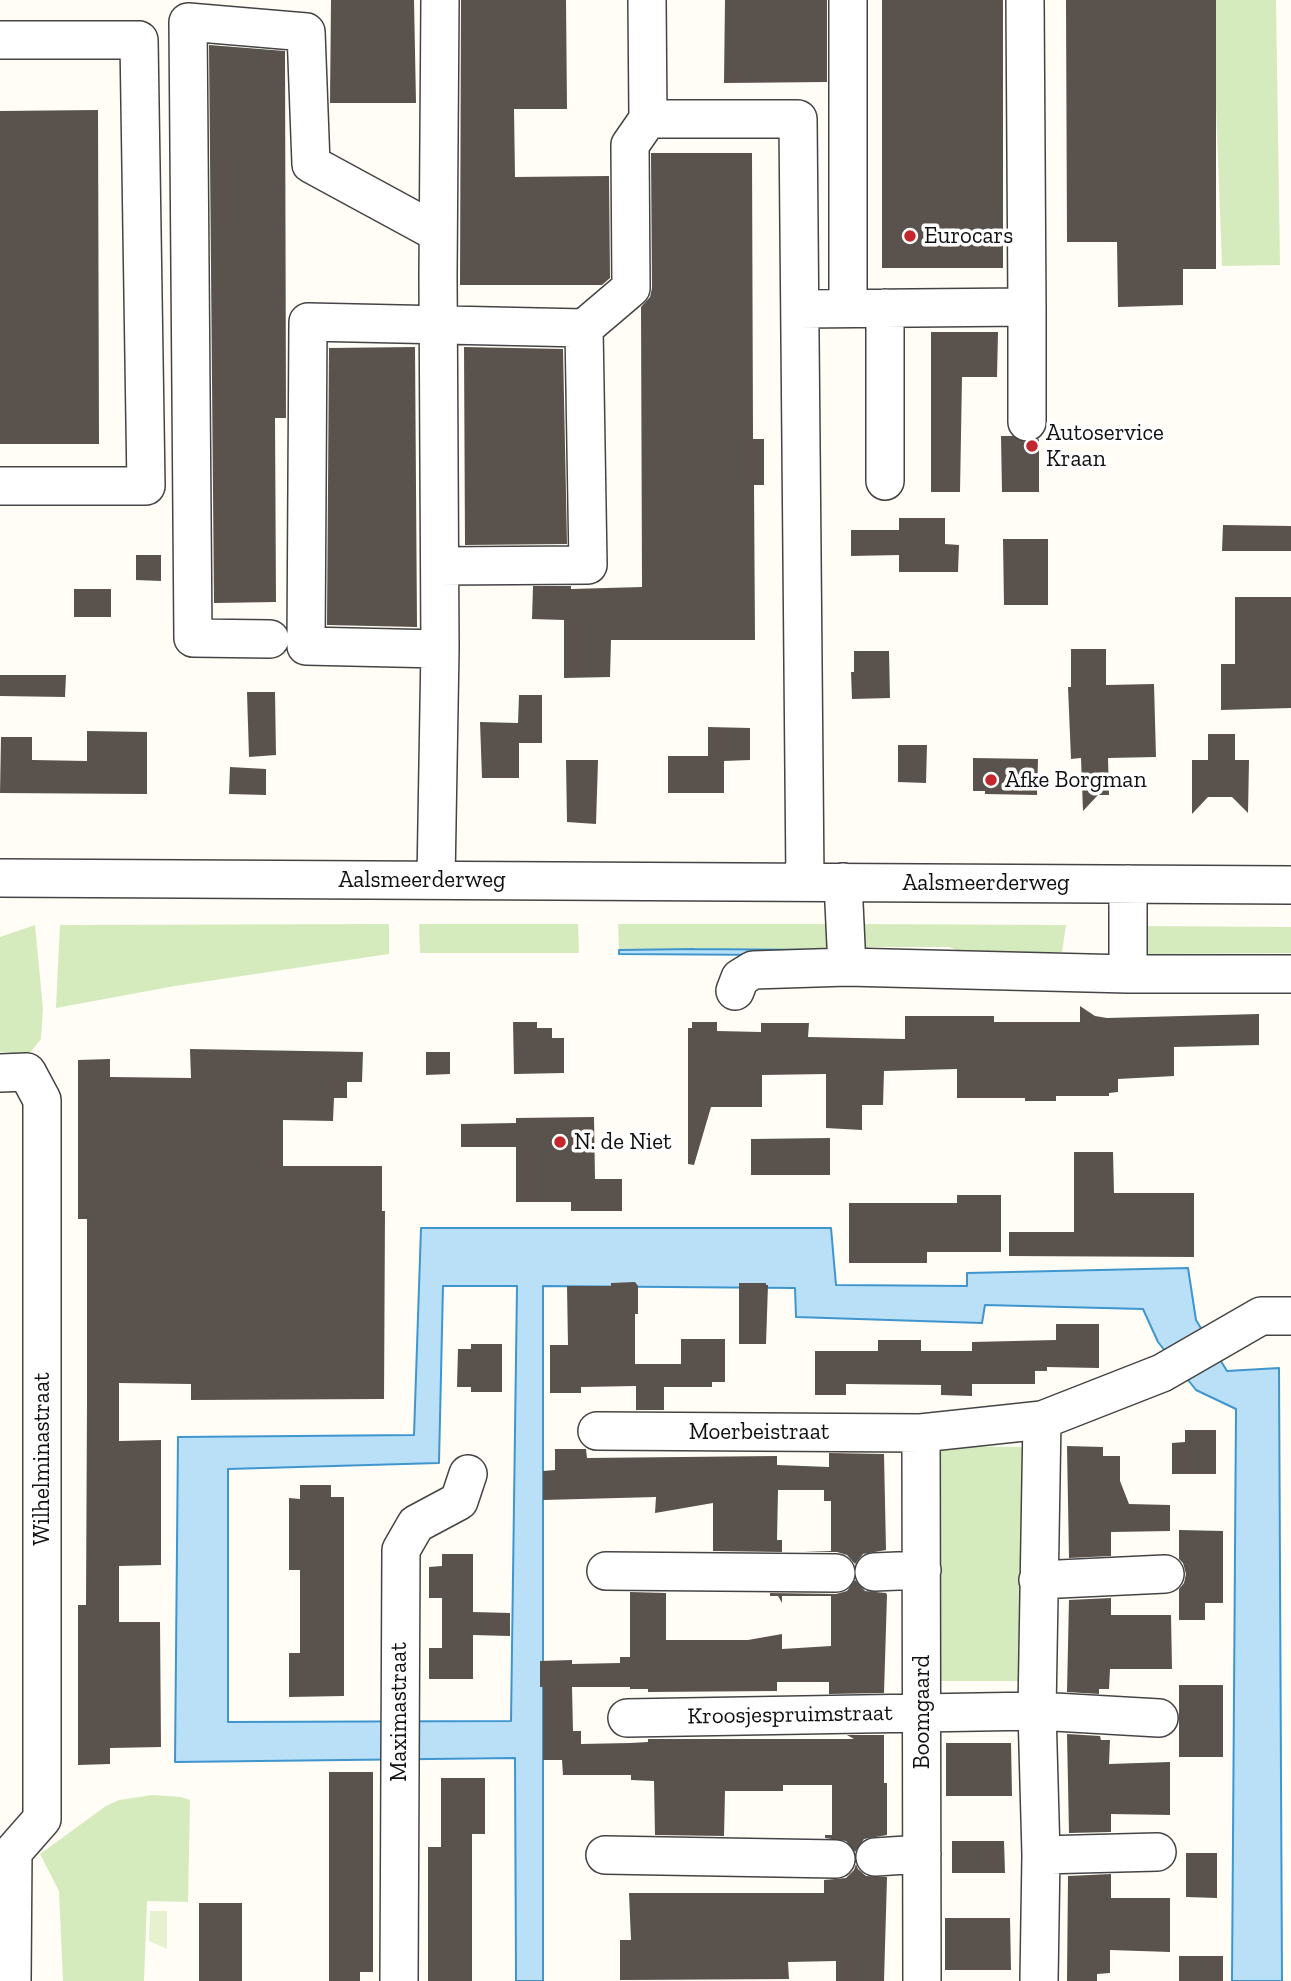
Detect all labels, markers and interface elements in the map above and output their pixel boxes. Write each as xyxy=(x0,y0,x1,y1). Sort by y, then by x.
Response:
place label: Eurocars xyxy=(924,222,1013,250)
marker: Eurocars xyxy=(902,228,918,244)
place label: Autoservice Kraan xyxy=(1046,419,1164,473)
marker: Autoservice Kraan xyxy=(1024,438,1040,454)
place label: Afke Borgman xyxy=(1005,766,1147,794)
marker: Afke Borgman xyxy=(983,772,999,788)
street label: Aalsmeerderweg xyxy=(338,866,506,894)
street label: Aalsmeerderweg xyxy=(902,869,1070,897)
place label: N. de Niet xyxy=(574,1128,672,1156)
marker: N. de Niet xyxy=(552,1134,568,1150)
street label: Wilhelminastraat xyxy=(28,1372,56,1546)
street label: Moerbeistraat xyxy=(689,1418,829,1446)
street label: Maximastraat xyxy=(385,1642,413,1782)
street label: Boomgaard xyxy=(908,1655,936,1769)
street label: Kroosjespruimstraat xyxy=(687,1699,893,1731)

